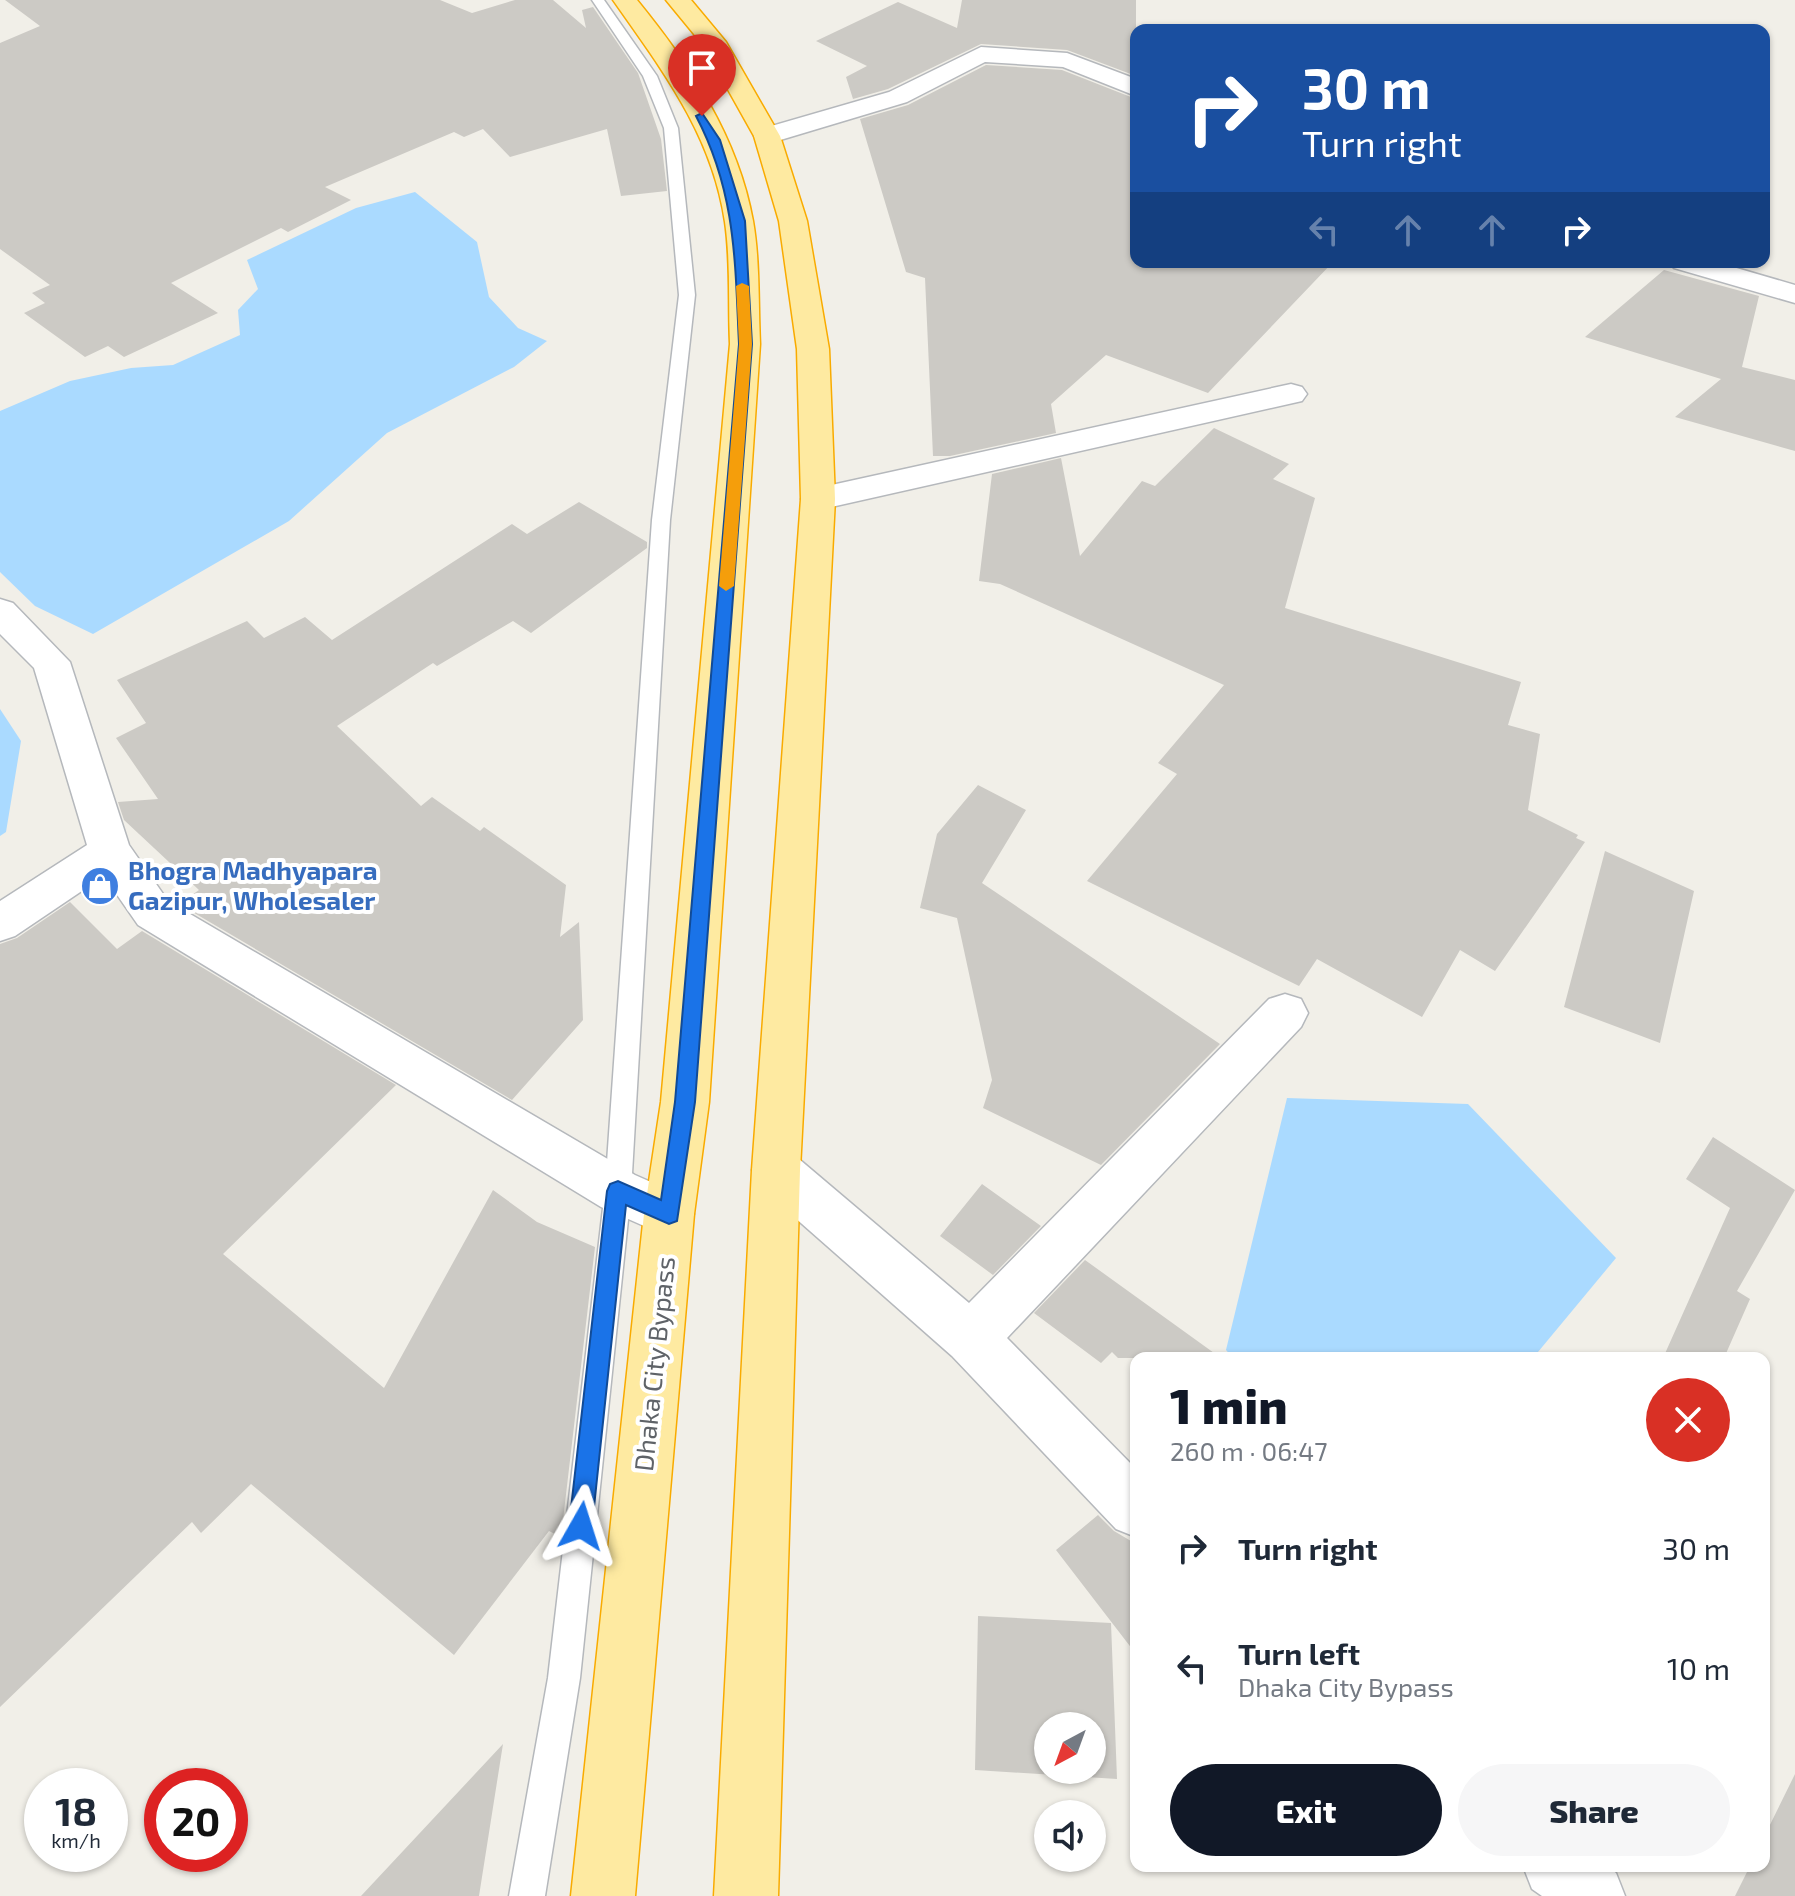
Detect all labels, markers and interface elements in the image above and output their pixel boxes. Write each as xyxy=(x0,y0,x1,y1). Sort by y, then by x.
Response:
pin xyxy=(668,34,736,116)
icon: arrive xyxy=(680,46,724,90)
text: 30 m xyxy=(1302,53,1431,120)
icon: right xyxy=(1170,56,1274,160)
text: Turn right xyxy=(1302,121,1462,164)
icon: left xyxy=(1302,208,1346,252)
icon: ahead xyxy=(1386,208,1430,252)
icon: ahead xyxy=(1470,208,1514,252)
icon: right xyxy=(1554,208,1598,252)
place label: Bhogra Madhyapara Gazipur, Wholesaler xyxy=(128,854,378,915)
shop icon: Bhogra Madhyapara Gazipur, Wholesaler xyxy=(79,865,121,907)
street label: Dhaka City Bypass xyxy=(627,1255,680,1473)
text: 1 min xyxy=(1170,1376,1288,1434)
button: close xyxy=(1646,1378,1730,1462)
text: 260 m · 06:47 xyxy=(1170,1435,1327,1466)
position arrow xyxy=(539,1484,623,1568)
icon: right xyxy=(1170,1526,1214,1570)
text: Turn right xyxy=(1238,1530,1378,1566)
text: 30 m xyxy=(1662,1530,1730,1566)
text: Turn left xyxy=(1238,1635,1360,1671)
icon: left xyxy=(1170,1646,1214,1690)
text: 10 m xyxy=(1667,1650,1730,1686)
text: Dhaka City Bypass xyxy=(1238,1671,1454,1702)
north arrow xyxy=(1034,1712,1106,1784)
map controls xyxy=(1034,1712,1106,1872)
button: Exit xyxy=(1170,1764,1442,1856)
button: Share xyxy=(1458,1764,1730,1856)
speed limit sign: 20 xyxy=(144,1768,248,1872)
text: 18 xyxy=(55,1786,97,1834)
button: sound xyxy=(1034,1800,1106,1872)
text: km/h xyxy=(51,1828,101,1852)

